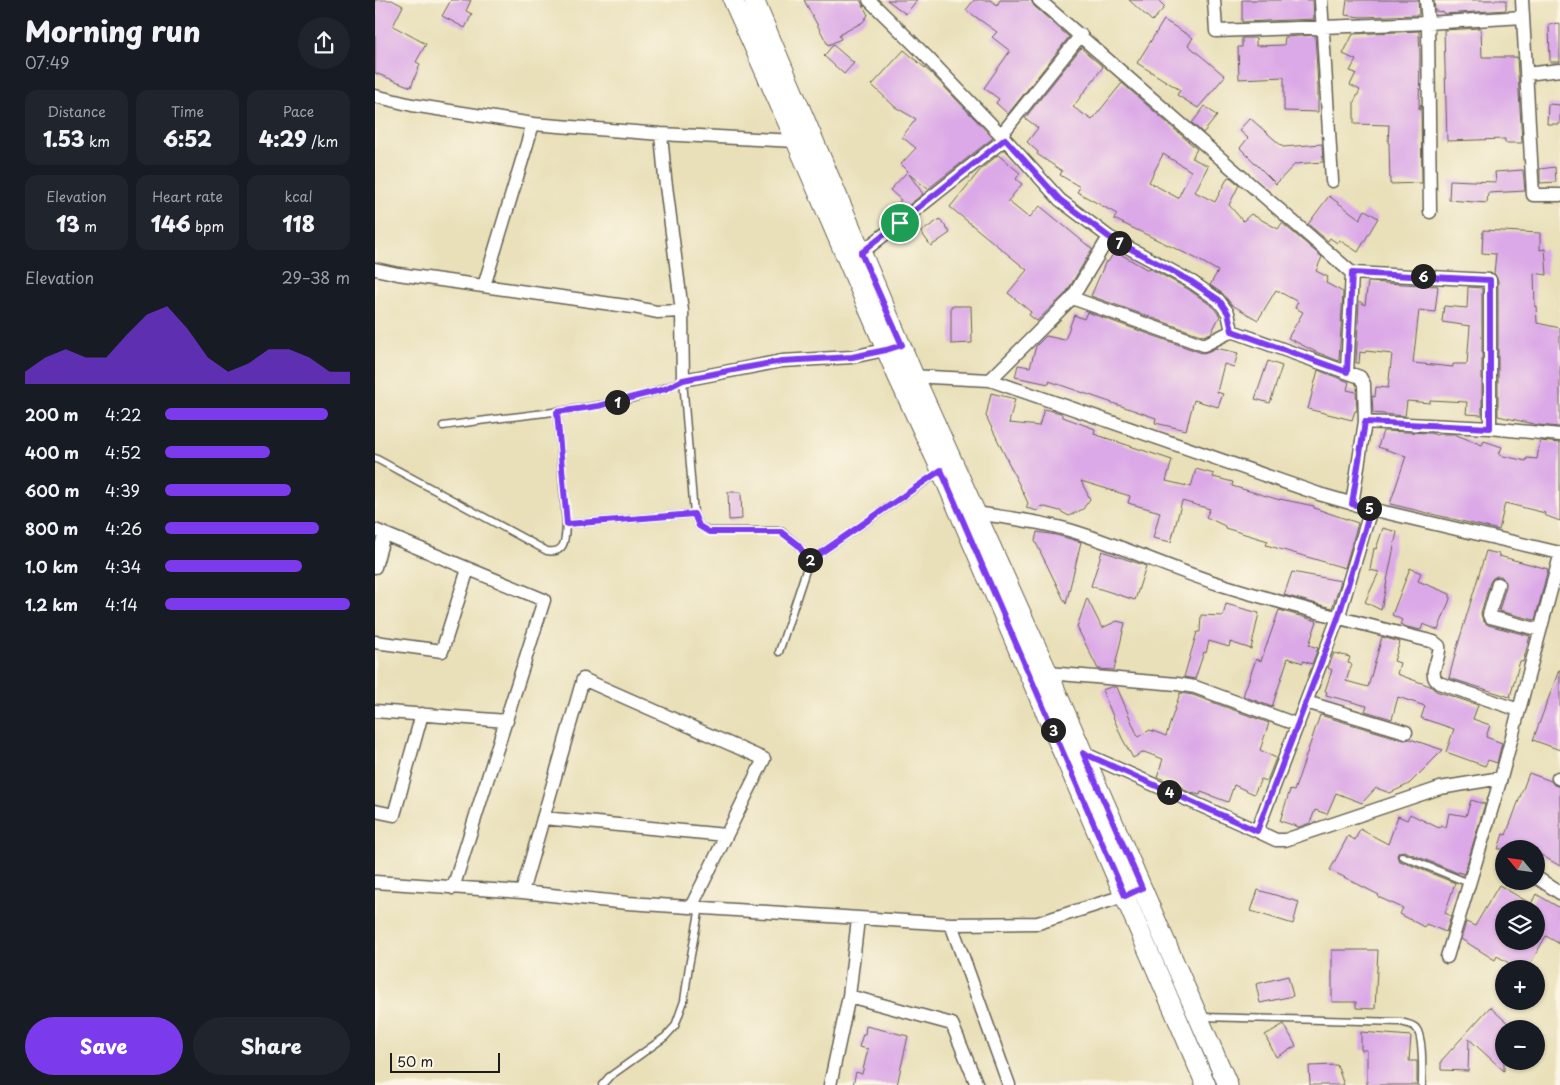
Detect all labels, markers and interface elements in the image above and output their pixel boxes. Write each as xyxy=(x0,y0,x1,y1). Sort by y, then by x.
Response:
text: Morning run xyxy=(25,9,201,52)
button: share xyxy=(298,17,350,69)
text: 07:49 xyxy=(25,50,69,74)
text: Distance xyxy=(47,101,106,122)
text: Time xyxy=(171,101,204,122)
text: Pace xyxy=(283,101,314,122)
text: 1.53 xyxy=(43,122,85,154)
text: 6:52 xyxy=(163,122,212,154)
text: 4:29 xyxy=(259,122,307,154)
text: km xyxy=(85,131,110,152)
text: /km xyxy=(307,131,338,152)
text: Elevation xyxy=(46,186,107,207)
text: Heart rate xyxy=(152,186,223,207)
text: kcal xyxy=(285,186,312,207)
pin xyxy=(879,202,921,244)
text: 13 xyxy=(56,207,80,239)
text: 146 xyxy=(151,207,191,239)
text: 118 xyxy=(282,207,315,239)
icon: arrive xyxy=(886,209,914,237)
text: m xyxy=(80,216,97,237)
text: bpm xyxy=(191,216,224,237)
pin: 7 xyxy=(1107,230,1131,256)
text: 7 xyxy=(1115,233,1124,254)
pin: 6 xyxy=(1411,264,1435,288)
text: Elevation xyxy=(25,265,94,289)
text: 29–38 m xyxy=(282,265,350,289)
text: 6 xyxy=(1419,266,1428,287)
pin: 1 xyxy=(605,390,629,414)
text: 1 xyxy=(614,392,621,413)
text: 200 m xyxy=(25,402,79,426)
text: 4:22 xyxy=(105,402,142,426)
text: 400 m xyxy=(25,440,79,464)
text: 4:52 xyxy=(105,440,141,464)
text: 600 m xyxy=(25,478,79,502)
text: 4:39 xyxy=(105,478,140,502)
pin: 5 xyxy=(1357,496,1381,520)
text: 5 xyxy=(1365,498,1374,519)
text: 800 m xyxy=(25,516,78,540)
text: 4:26 xyxy=(105,516,142,540)
pin: 2 xyxy=(797,548,823,572)
text: 2 xyxy=(806,550,815,571)
text: 1.0 km xyxy=(25,554,78,578)
text: 4:34 xyxy=(105,554,141,578)
text: 1.2 km xyxy=(25,592,78,616)
text: 4:14 xyxy=(105,592,138,616)
pin: 3 xyxy=(1041,718,1065,742)
text: 3 xyxy=(1049,720,1058,741)
pin: 4 xyxy=(1157,780,1181,804)
text: 4 xyxy=(1165,782,1174,803)
north arrow xyxy=(1495,840,1545,890)
map controls xyxy=(1495,840,1545,1070)
button: layers xyxy=(1495,900,1545,950)
button: + xyxy=(1495,960,1545,1010)
button: Save xyxy=(25,1017,183,1075)
button: Share xyxy=(193,1017,350,1075)
button: − xyxy=(1495,1020,1545,1070)
scale bar xyxy=(390,1050,500,1073)
text: 50 m xyxy=(397,1051,433,1072)

